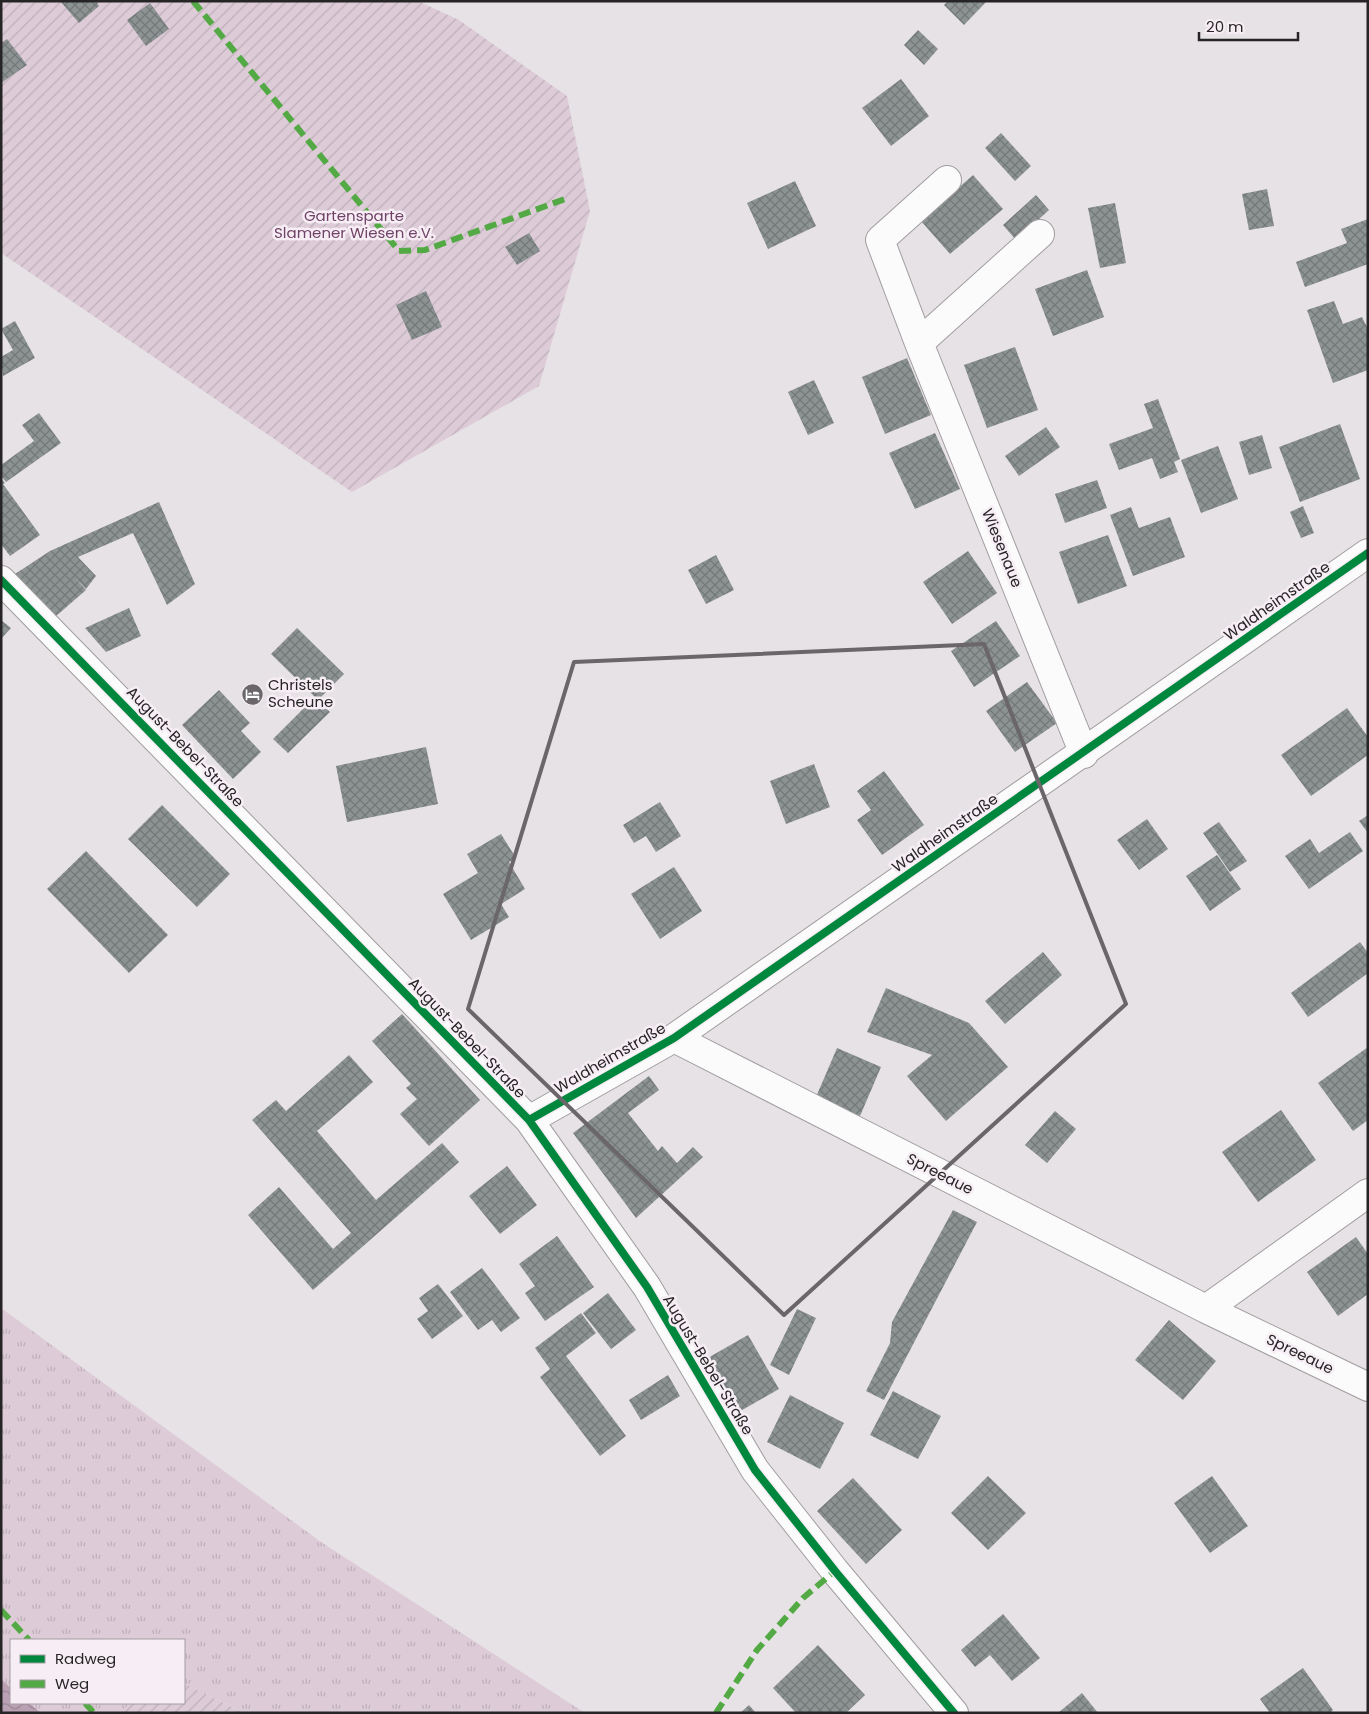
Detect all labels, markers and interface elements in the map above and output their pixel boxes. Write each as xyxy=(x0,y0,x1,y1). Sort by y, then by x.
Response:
scale bar xyxy=(1199,10,1298,42)
text: 20 m xyxy=(1206,16,1244,37)
park label: Gartensparte Slamener Wiesen e.V. xyxy=(274,205,434,243)
street label: Wiesenaue xyxy=(977,505,1028,590)
street label: Waldheimstraße xyxy=(1219,556,1334,645)
place label: Christels Scheune xyxy=(268,674,333,712)
street label: August-Bebel-Straße xyxy=(122,682,249,812)
hotel icon: Christels Scheune xyxy=(240,682,264,706)
street label: Waldheimstraße xyxy=(887,788,1002,877)
street label: August-Bebel-Straße xyxy=(404,973,531,1103)
street label: Waldheimstraße xyxy=(550,1017,669,1098)
street label: Spreeaue xyxy=(903,1148,977,1199)
street label: August-Bebel-Straße xyxy=(658,1291,759,1439)
street label: Spreeaue xyxy=(1263,1328,1337,1379)
legend xyxy=(10,1639,185,1704)
text: Radweg xyxy=(55,1648,116,1669)
text: Weg xyxy=(55,1673,89,1694)

